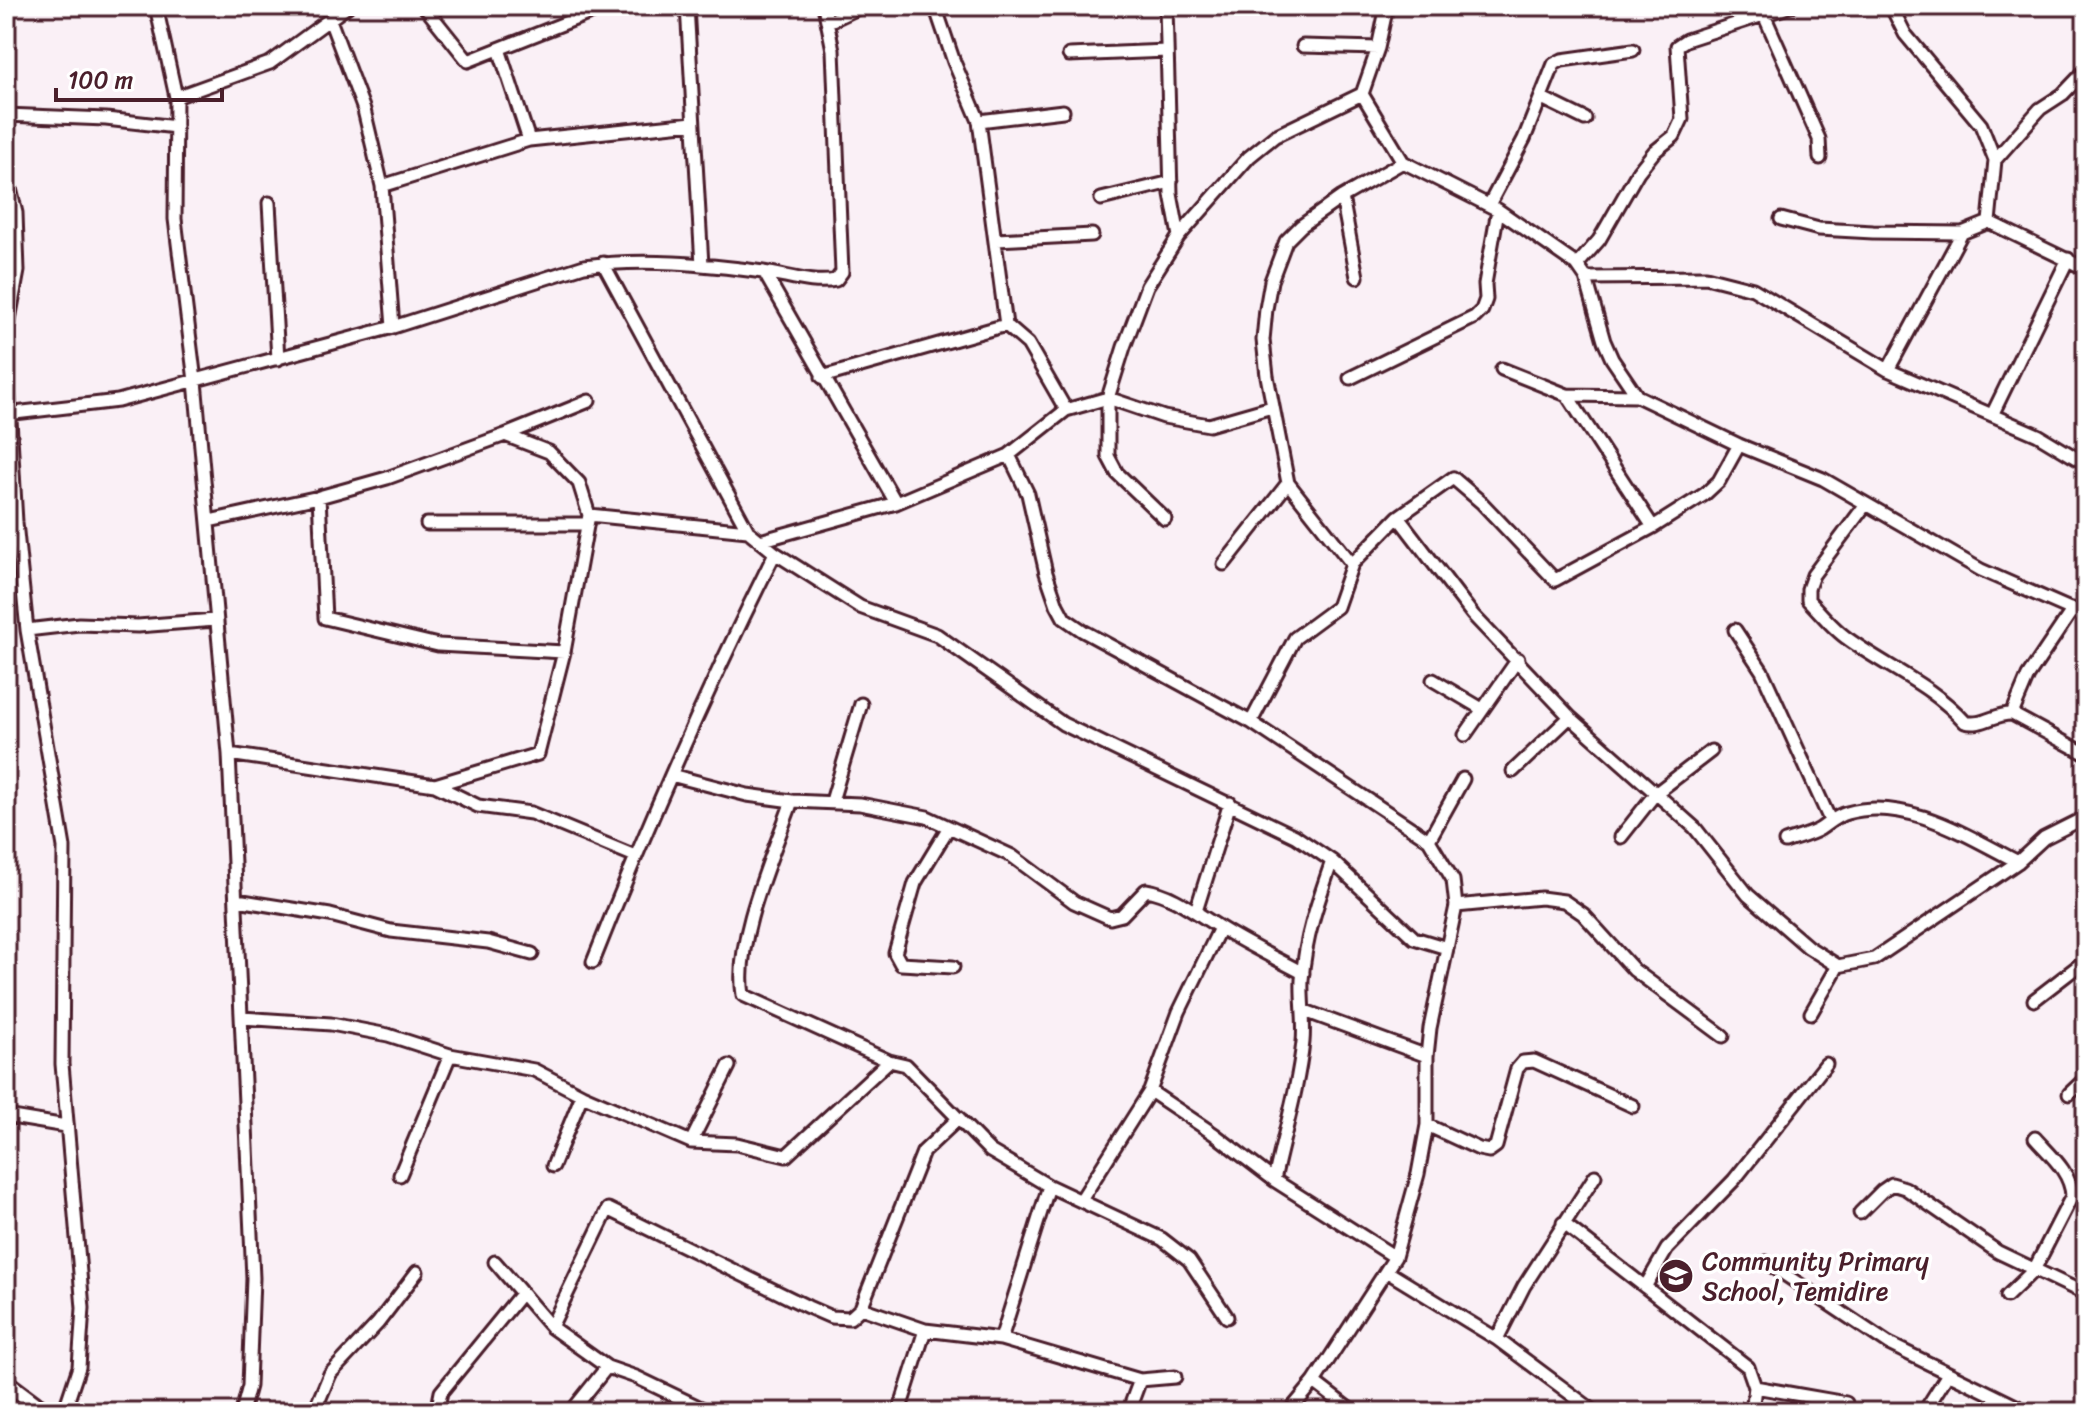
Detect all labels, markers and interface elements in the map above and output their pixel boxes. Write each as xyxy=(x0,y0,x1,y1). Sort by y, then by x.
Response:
scale bar xyxy=(56,52,222,102)
text: 100 m xyxy=(68,59,133,101)
place label: Community Primary School, Temidire xyxy=(1702,1238,1930,1314)
school or university icon: Community Primary School, Temidire xyxy=(1657,1257,1695,1295)

